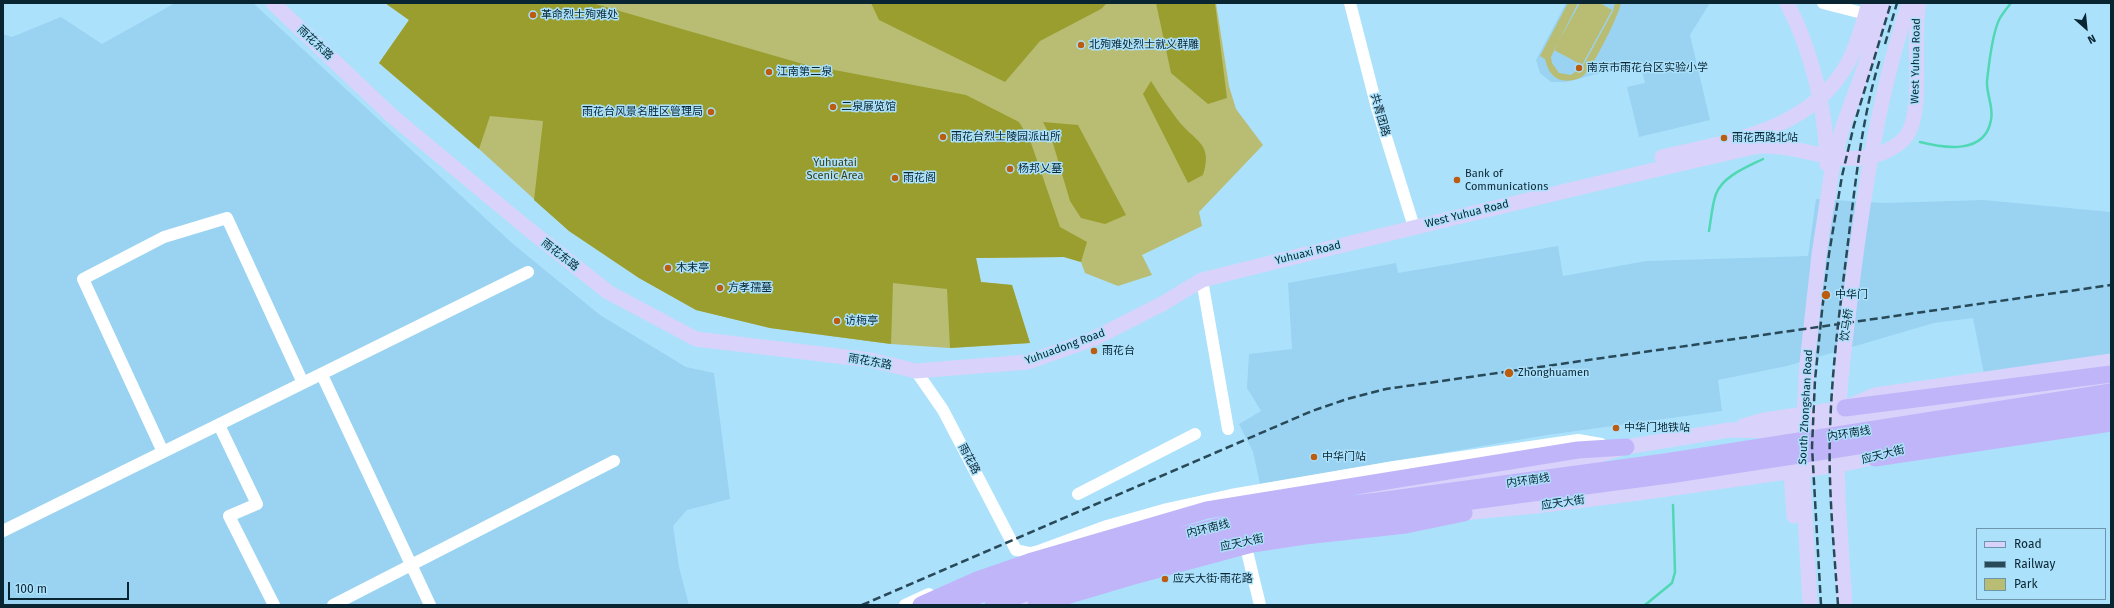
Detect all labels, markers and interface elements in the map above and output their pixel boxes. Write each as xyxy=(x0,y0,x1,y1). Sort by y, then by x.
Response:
place label: 革命烈士殉难处 xyxy=(541,8,618,22)
north arrow xyxy=(2066,8,2106,48)
marker: 革命烈士殉难处 xyxy=(528,10,538,20)
street label: West Yuhua Road xyxy=(1909,18,1923,104)
street label: 雨花东路 xyxy=(294,23,336,63)
text: N xyxy=(2085,32,2098,47)
place label: 北殉难处烈士就义群雕 xyxy=(1089,38,1199,52)
marker: 北殉难处烈士就义群雕 xyxy=(1076,40,1086,50)
place label: 南京市雨花台区实验小学 xyxy=(1587,61,1708,75)
marker: 南京市雨花台区实验小学 xyxy=(1574,63,1584,73)
place label: 江南第二泉 xyxy=(777,65,832,79)
marker: 江南第二泉 xyxy=(764,67,774,77)
street label: 共青团路 xyxy=(1368,92,1392,138)
place label: 二泉展览馆 xyxy=(841,100,896,114)
marker: 二泉展览馆 xyxy=(828,102,838,112)
place label: 雨花台风景名胜区管理局 xyxy=(582,105,703,119)
marker: 雨花台风景名胜区管理局 xyxy=(706,107,716,117)
place label: 雨花台烈士陵园派出所 xyxy=(951,130,1061,144)
place label: 雨花西路北站 xyxy=(1732,131,1798,145)
marker: 雨花台烈士陵园派出所 xyxy=(938,132,948,142)
marker: 雨花西路北站 xyxy=(1719,133,1729,143)
park label: Yuhuatai Scenic Area xyxy=(807,156,863,182)
place label: 杨邦乂墓 xyxy=(1018,162,1062,176)
marker: 杨邦乂墓 xyxy=(1005,164,1015,174)
place label: Bank of Communications xyxy=(1465,167,1548,193)
place label: 雨花阁 xyxy=(903,171,936,185)
marker: 雨花阁 xyxy=(890,173,900,183)
marker: Bank of Communications xyxy=(1452,175,1462,185)
street label: West Yuhua Road xyxy=(1424,197,1510,231)
street label: 雨花东路 xyxy=(539,236,581,274)
street label: Yuhuaxi Road xyxy=(1274,238,1342,268)
place label: 木末亭 xyxy=(676,261,709,275)
marker: 木末亭 xyxy=(663,263,673,273)
place label: 方孝孺墓 xyxy=(728,281,772,295)
marker: 方孝孺墓 xyxy=(715,283,725,293)
place label: 中华门 xyxy=(1835,288,1868,302)
marker: 中华门 xyxy=(1820,289,1832,301)
street label: 饮马桥 xyxy=(1838,308,1856,342)
place label: 访梅亭 xyxy=(845,314,878,328)
marker: 访梅亭 xyxy=(832,316,842,326)
street label: Yuhuadong Road xyxy=(1023,326,1107,368)
place label: 雨花台 xyxy=(1102,344,1135,358)
marker: 雨花台 xyxy=(1089,346,1099,356)
street label: South Zhongshan Road xyxy=(1796,349,1816,465)
street label: 雨花东路 xyxy=(847,352,893,372)
place label: Zhonghuamen xyxy=(1518,366,1589,380)
marker: Zhonghuamen xyxy=(1503,367,1515,379)
place label: 中华门地铁站 xyxy=(1624,421,1690,435)
marker: 中华门地铁站 xyxy=(1611,423,1621,433)
street label: 内环南线 xyxy=(1826,424,1872,444)
street label: 雨花路 xyxy=(955,441,983,477)
street label: 应天大街 xyxy=(1860,443,1906,467)
place label: 中华门站 xyxy=(1322,450,1366,464)
marker: 中华门站 xyxy=(1309,452,1319,462)
street label: 内环南线 xyxy=(1505,471,1551,491)
street label: 应天大街 xyxy=(1540,493,1586,513)
street label: 内环南线 xyxy=(1185,517,1231,541)
legend xyxy=(1976,528,2106,600)
street label: 应天大街 xyxy=(1219,532,1265,554)
text: Road xyxy=(2014,537,2042,551)
text: Railway xyxy=(2014,557,2055,571)
place label: 应天大街·雨花路 xyxy=(1173,572,1253,586)
scale bar xyxy=(10,574,131,600)
marker: 应天大街·雨花路 xyxy=(1160,574,1170,584)
text: Park xyxy=(2014,577,2038,591)
text: 100 m xyxy=(15,582,47,596)

